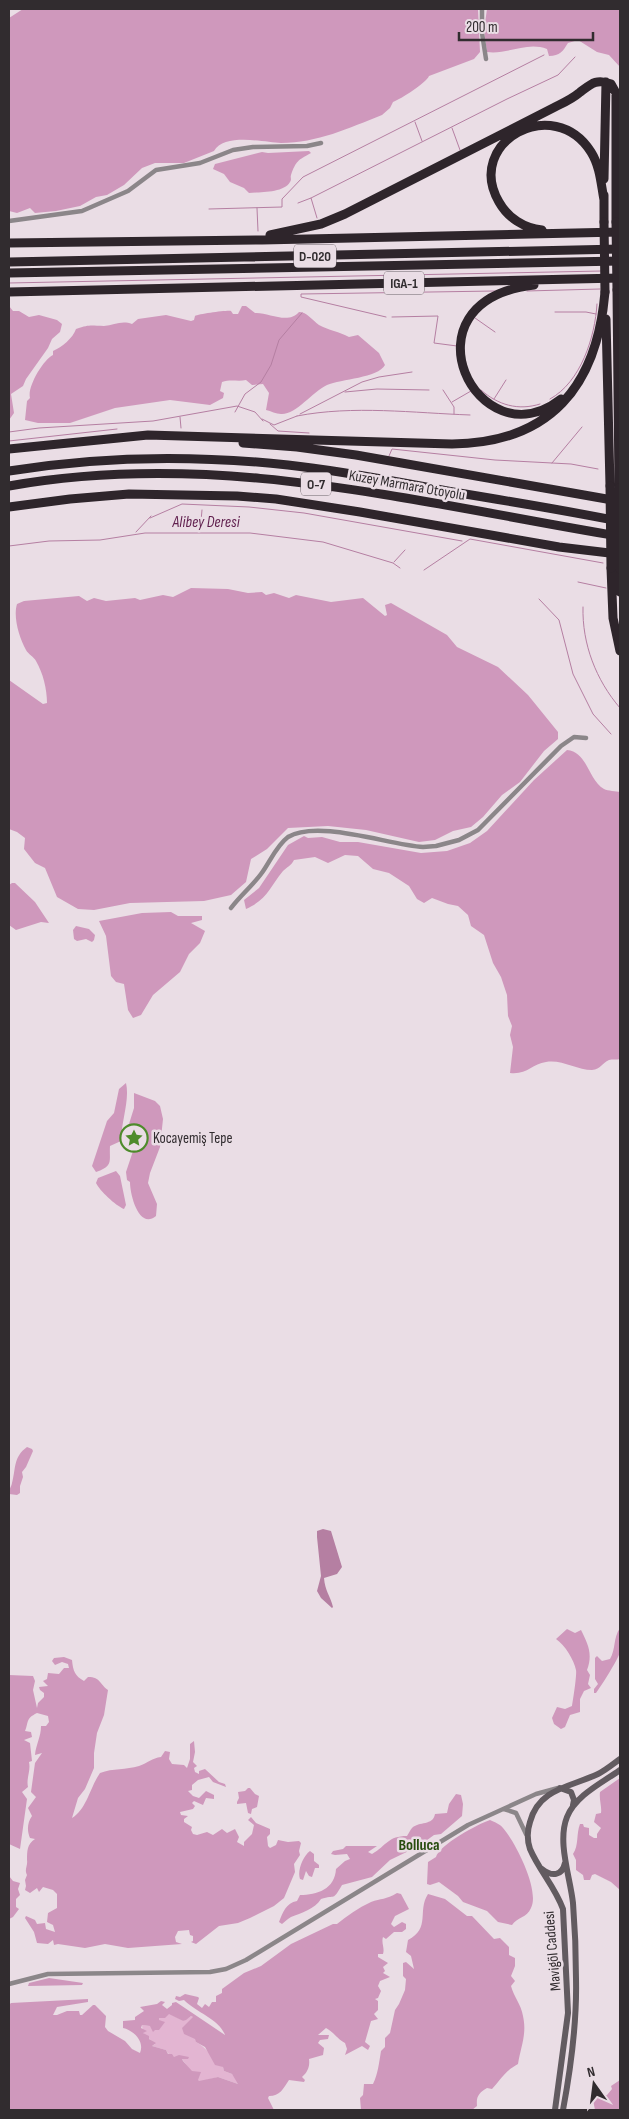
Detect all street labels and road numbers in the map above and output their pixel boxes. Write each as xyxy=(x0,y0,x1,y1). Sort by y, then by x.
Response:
road number: D-020 xyxy=(294,245,336,268)
road number: IGA-1 xyxy=(384,272,424,294)
street label: Kuzey Marmara Otoyolu xyxy=(347,466,467,505)
road number: O-7 xyxy=(301,472,331,496)
street label: Mavigöl Caddesi xyxy=(540,1910,565,1992)

